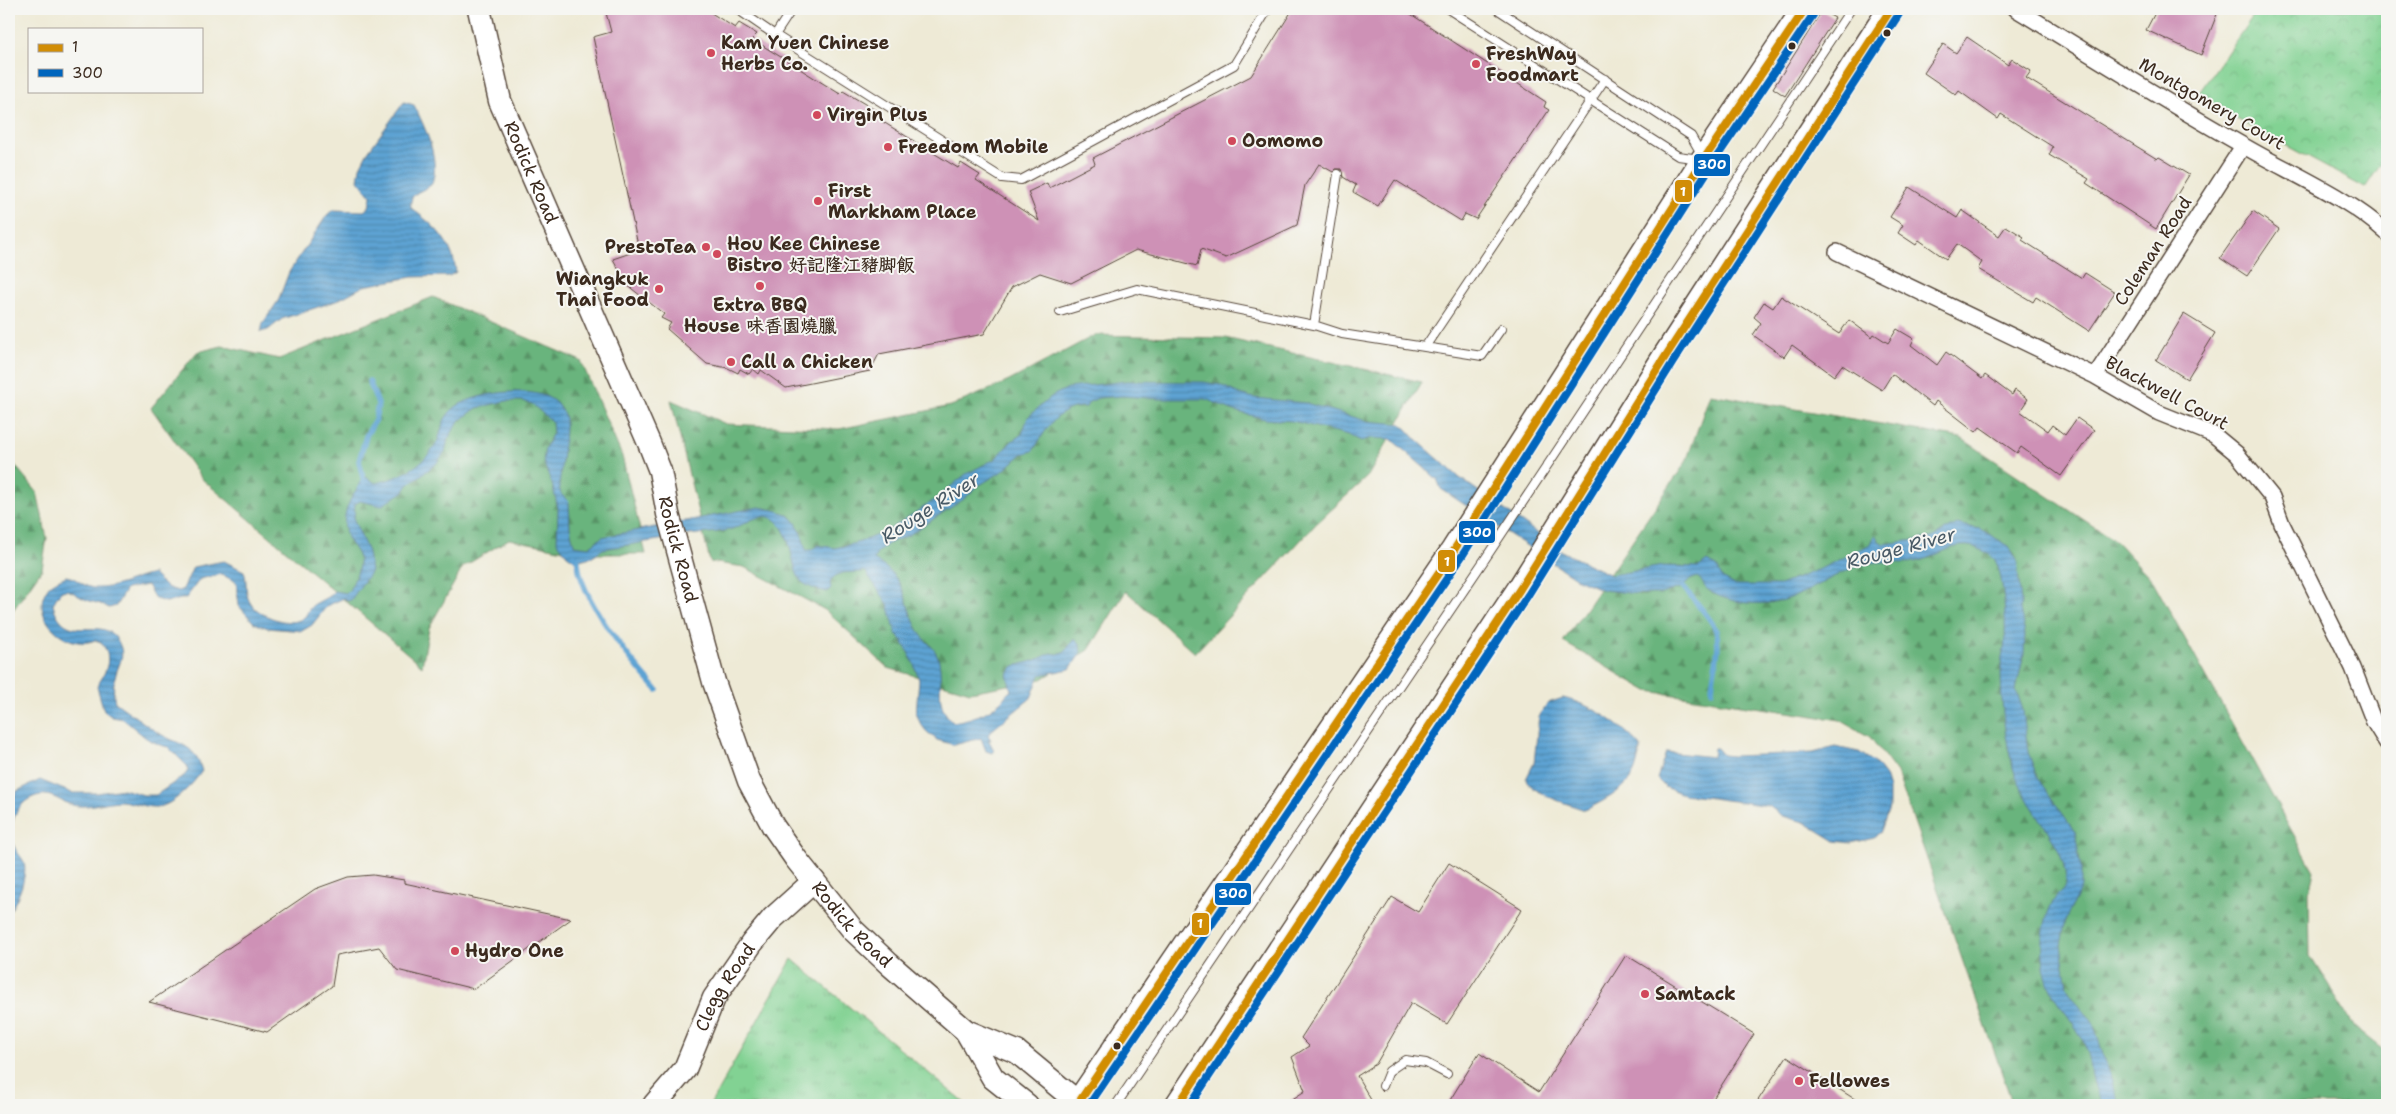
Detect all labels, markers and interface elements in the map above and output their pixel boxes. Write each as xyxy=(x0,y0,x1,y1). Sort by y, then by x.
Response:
legend xyxy=(28,28,202,92)
unlabelled marker xyxy=(1882,28,1892,38)
place label: Kam Yuen Chinese Herbs Co. xyxy=(721,31,890,76)
text: 1 xyxy=(72,37,78,57)
unlabelled marker xyxy=(1787,41,1797,51)
place label: FreshWay Foodmart xyxy=(1486,42,1579,87)
marker: Kam Yuen Chinese Herbs Co. xyxy=(705,47,717,59)
street label: Montgomery Court xyxy=(2134,52,2290,156)
marker: FreshWay Foodmart xyxy=(1470,58,1482,70)
text: 300 xyxy=(72,63,103,83)
place label: Virgin Plus xyxy=(827,103,927,127)
marker: Virgin Plus xyxy=(811,109,823,121)
street label: Rodick Road xyxy=(498,117,564,227)
place label: Oomomo xyxy=(1242,129,1323,153)
place label: Freedom Mobile xyxy=(898,135,1049,159)
marker: Oomomo xyxy=(1226,135,1238,147)
marker: Freedom Mobile xyxy=(882,141,894,153)
line badge: 300 xyxy=(1693,153,1731,177)
text: 300 xyxy=(1697,155,1727,173)
place label: First Markham Place xyxy=(828,179,977,224)
line badge: 1 xyxy=(1674,179,1693,203)
text: 1 xyxy=(1680,182,1686,200)
street label: Coleman Road xyxy=(2109,192,2197,310)
marker: First Markham Place xyxy=(812,195,824,207)
place label: Hou Kee Chinese Bistro 好記隆江豬脚飯 xyxy=(727,232,915,277)
place label: PrestoTea xyxy=(605,235,697,259)
marker: PrestoTea xyxy=(700,241,712,253)
marker: Hou Kee Chinese Bistro 好記隆江豬脚飯 xyxy=(711,248,723,260)
place label: Wiangkuk Thai Food xyxy=(556,267,649,312)
marker: Extra BBQ House 味香園燒臘 xyxy=(754,280,766,292)
marker: Wiangkuk Thai Food xyxy=(653,283,665,295)
place label: Extra BBQ House 味香園燒臘 xyxy=(684,293,837,338)
place label: Call a Chicken xyxy=(741,350,873,374)
street label: Blackwell Court xyxy=(2101,350,2233,436)
marker: Call a Chicken xyxy=(725,356,737,368)
water label: Rouge River xyxy=(876,466,985,549)
street label: Rodick Road xyxy=(653,494,704,605)
line badge: 300 xyxy=(1458,520,1496,544)
water label: Rouge River xyxy=(1843,521,1960,575)
text: 300 xyxy=(1462,523,1492,541)
line badge: 1 xyxy=(1437,549,1456,573)
text: 1 xyxy=(1444,552,1450,570)
street label: Rodick Road xyxy=(806,876,898,973)
line badge: 300 xyxy=(1214,882,1252,906)
text: 300 xyxy=(1218,884,1248,902)
line badge: 1 xyxy=(1191,912,1210,936)
text: 1 xyxy=(1197,914,1203,932)
street label: Clegg Road xyxy=(690,938,761,1035)
place label: Hydro One xyxy=(465,939,564,963)
marker: Hydro One xyxy=(449,945,461,957)
place label: Samtack xyxy=(1655,982,1736,1006)
marker: Samtack xyxy=(1639,988,1651,1000)
unlabelled marker xyxy=(1112,1041,1122,1051)
place label: Fellowes xyxy=(1809,1069,1890,1093)
marker: Fellowes xyxy=(1793,1075,1805,1087)

